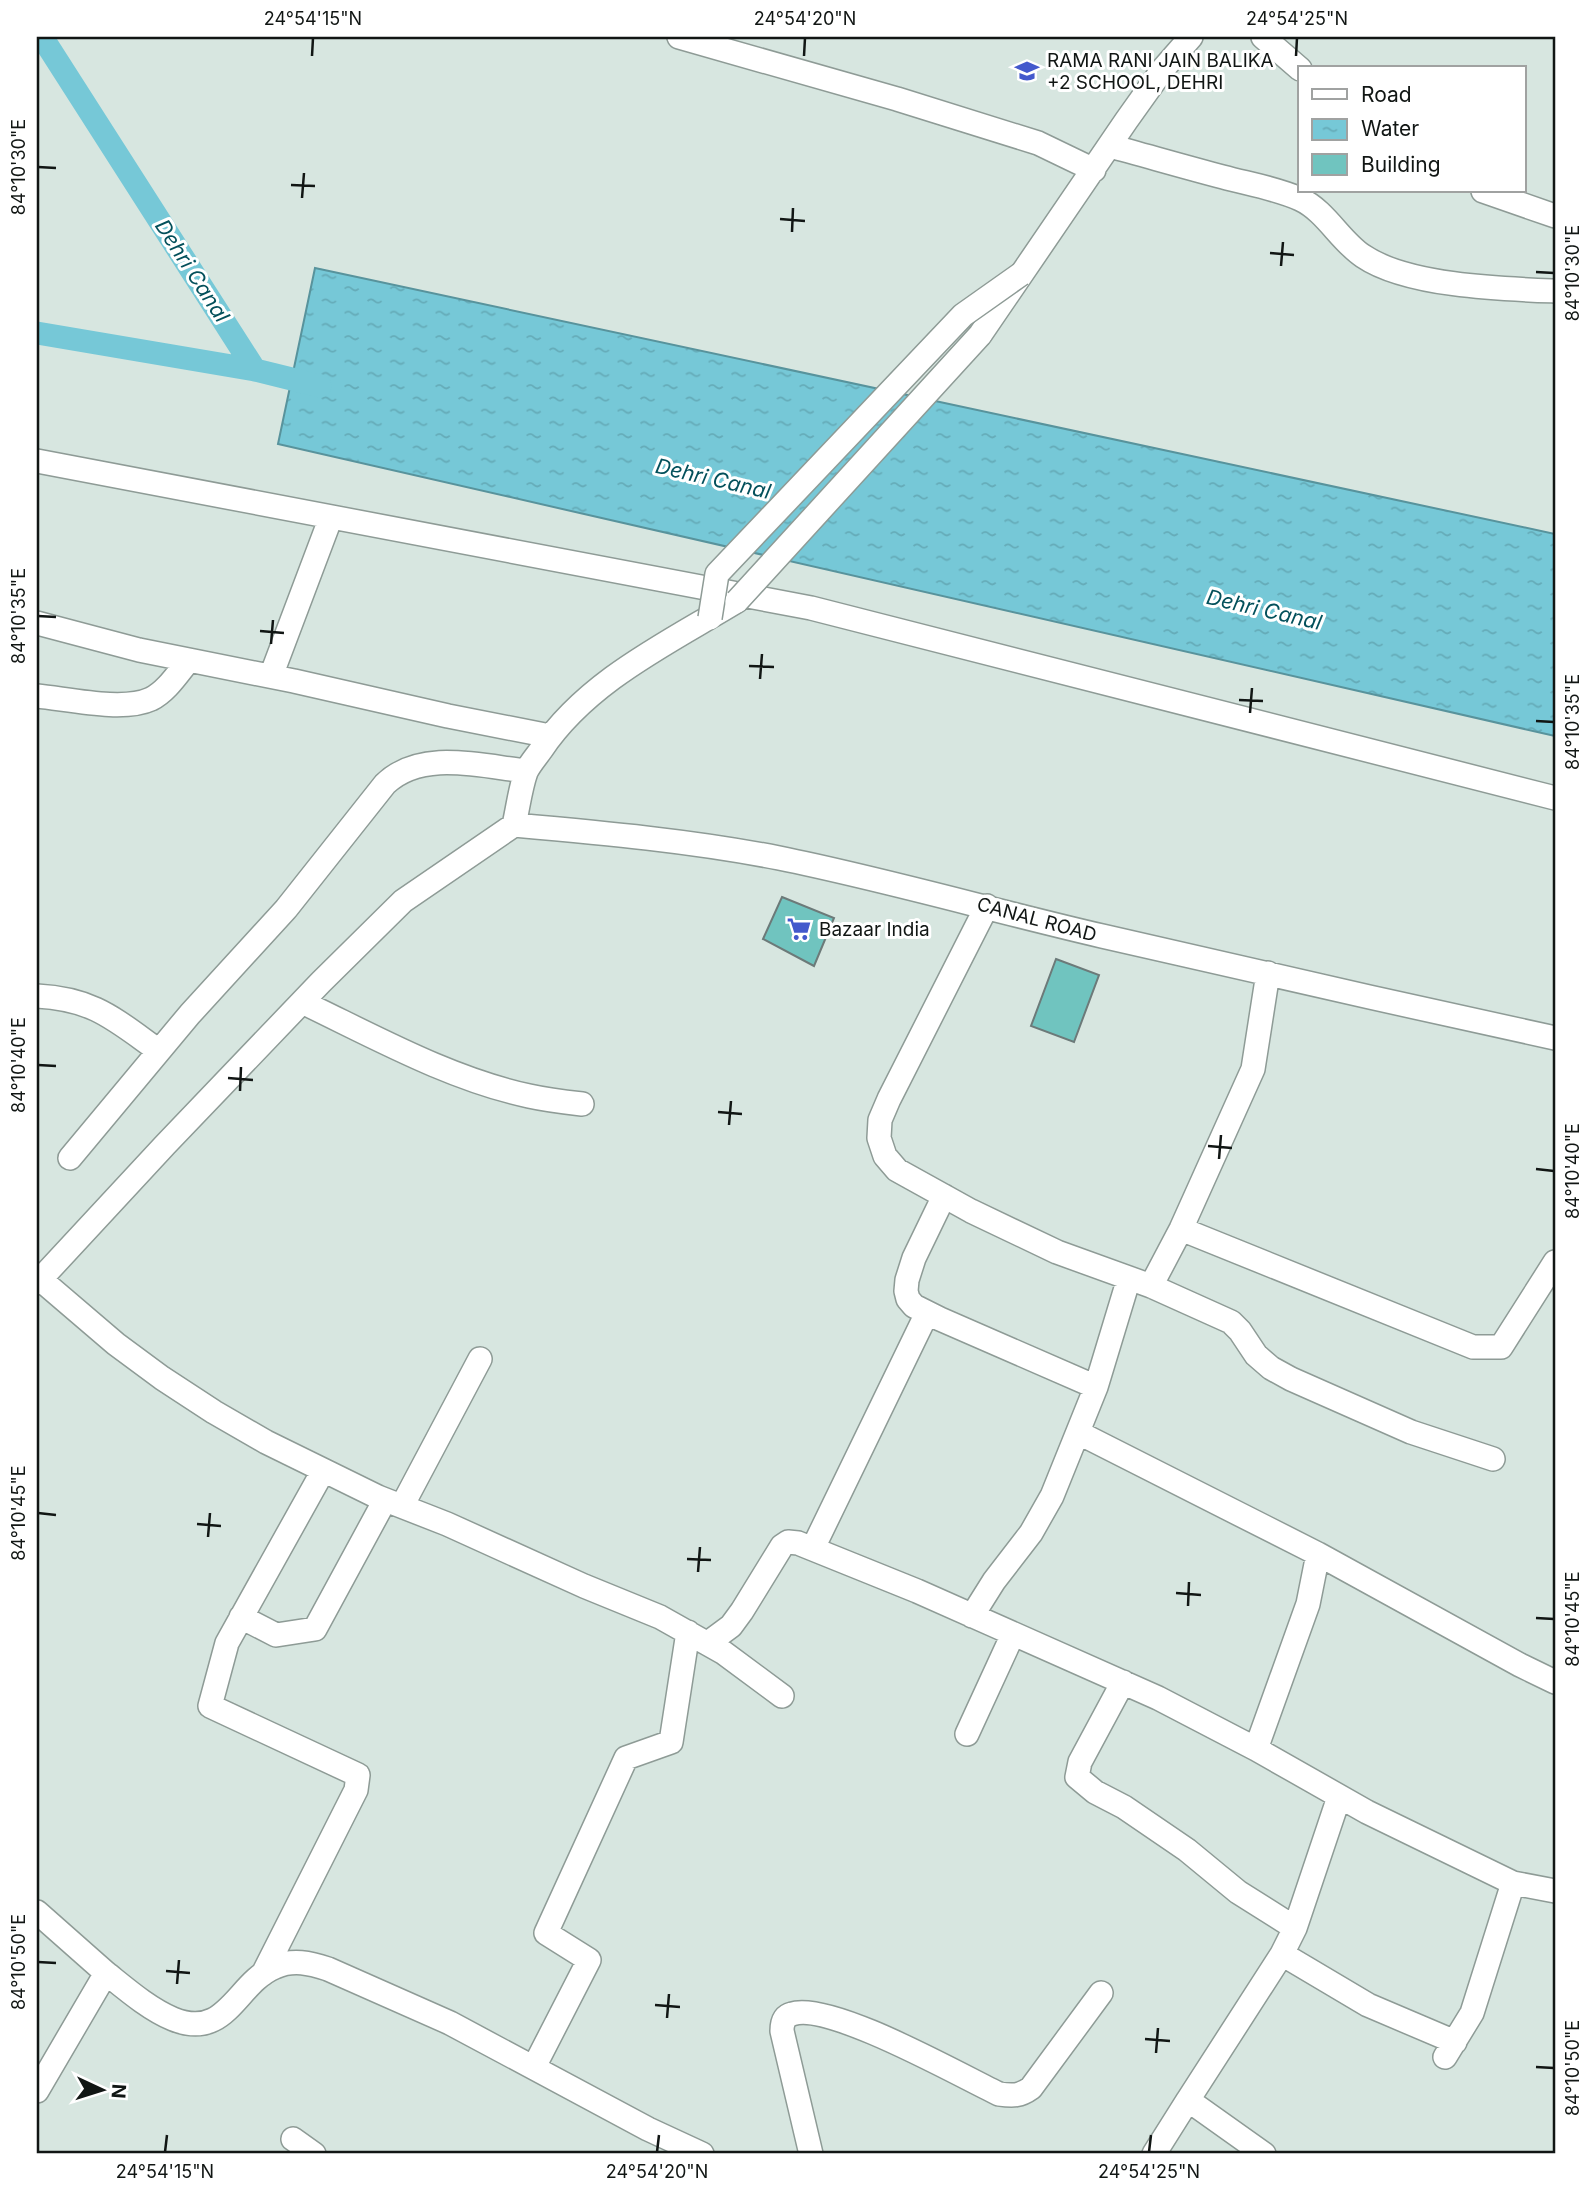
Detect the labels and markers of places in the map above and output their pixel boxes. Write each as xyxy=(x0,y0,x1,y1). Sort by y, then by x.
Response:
place label: RAMA RANI JAIN BALIKA +2 SCHOOL, DEHRI xyxy=(1047,49,1274,94)
school or university icon: RAMA RANI JAIN BALIKA +2 SCHOOL, DEHRI xyxy=(1013,57,1041,85)
supermarket icon: Bazaar India xyxy=(785,915,813,943)
place label: Bazaar India xyxy=(819,918,930,941)

